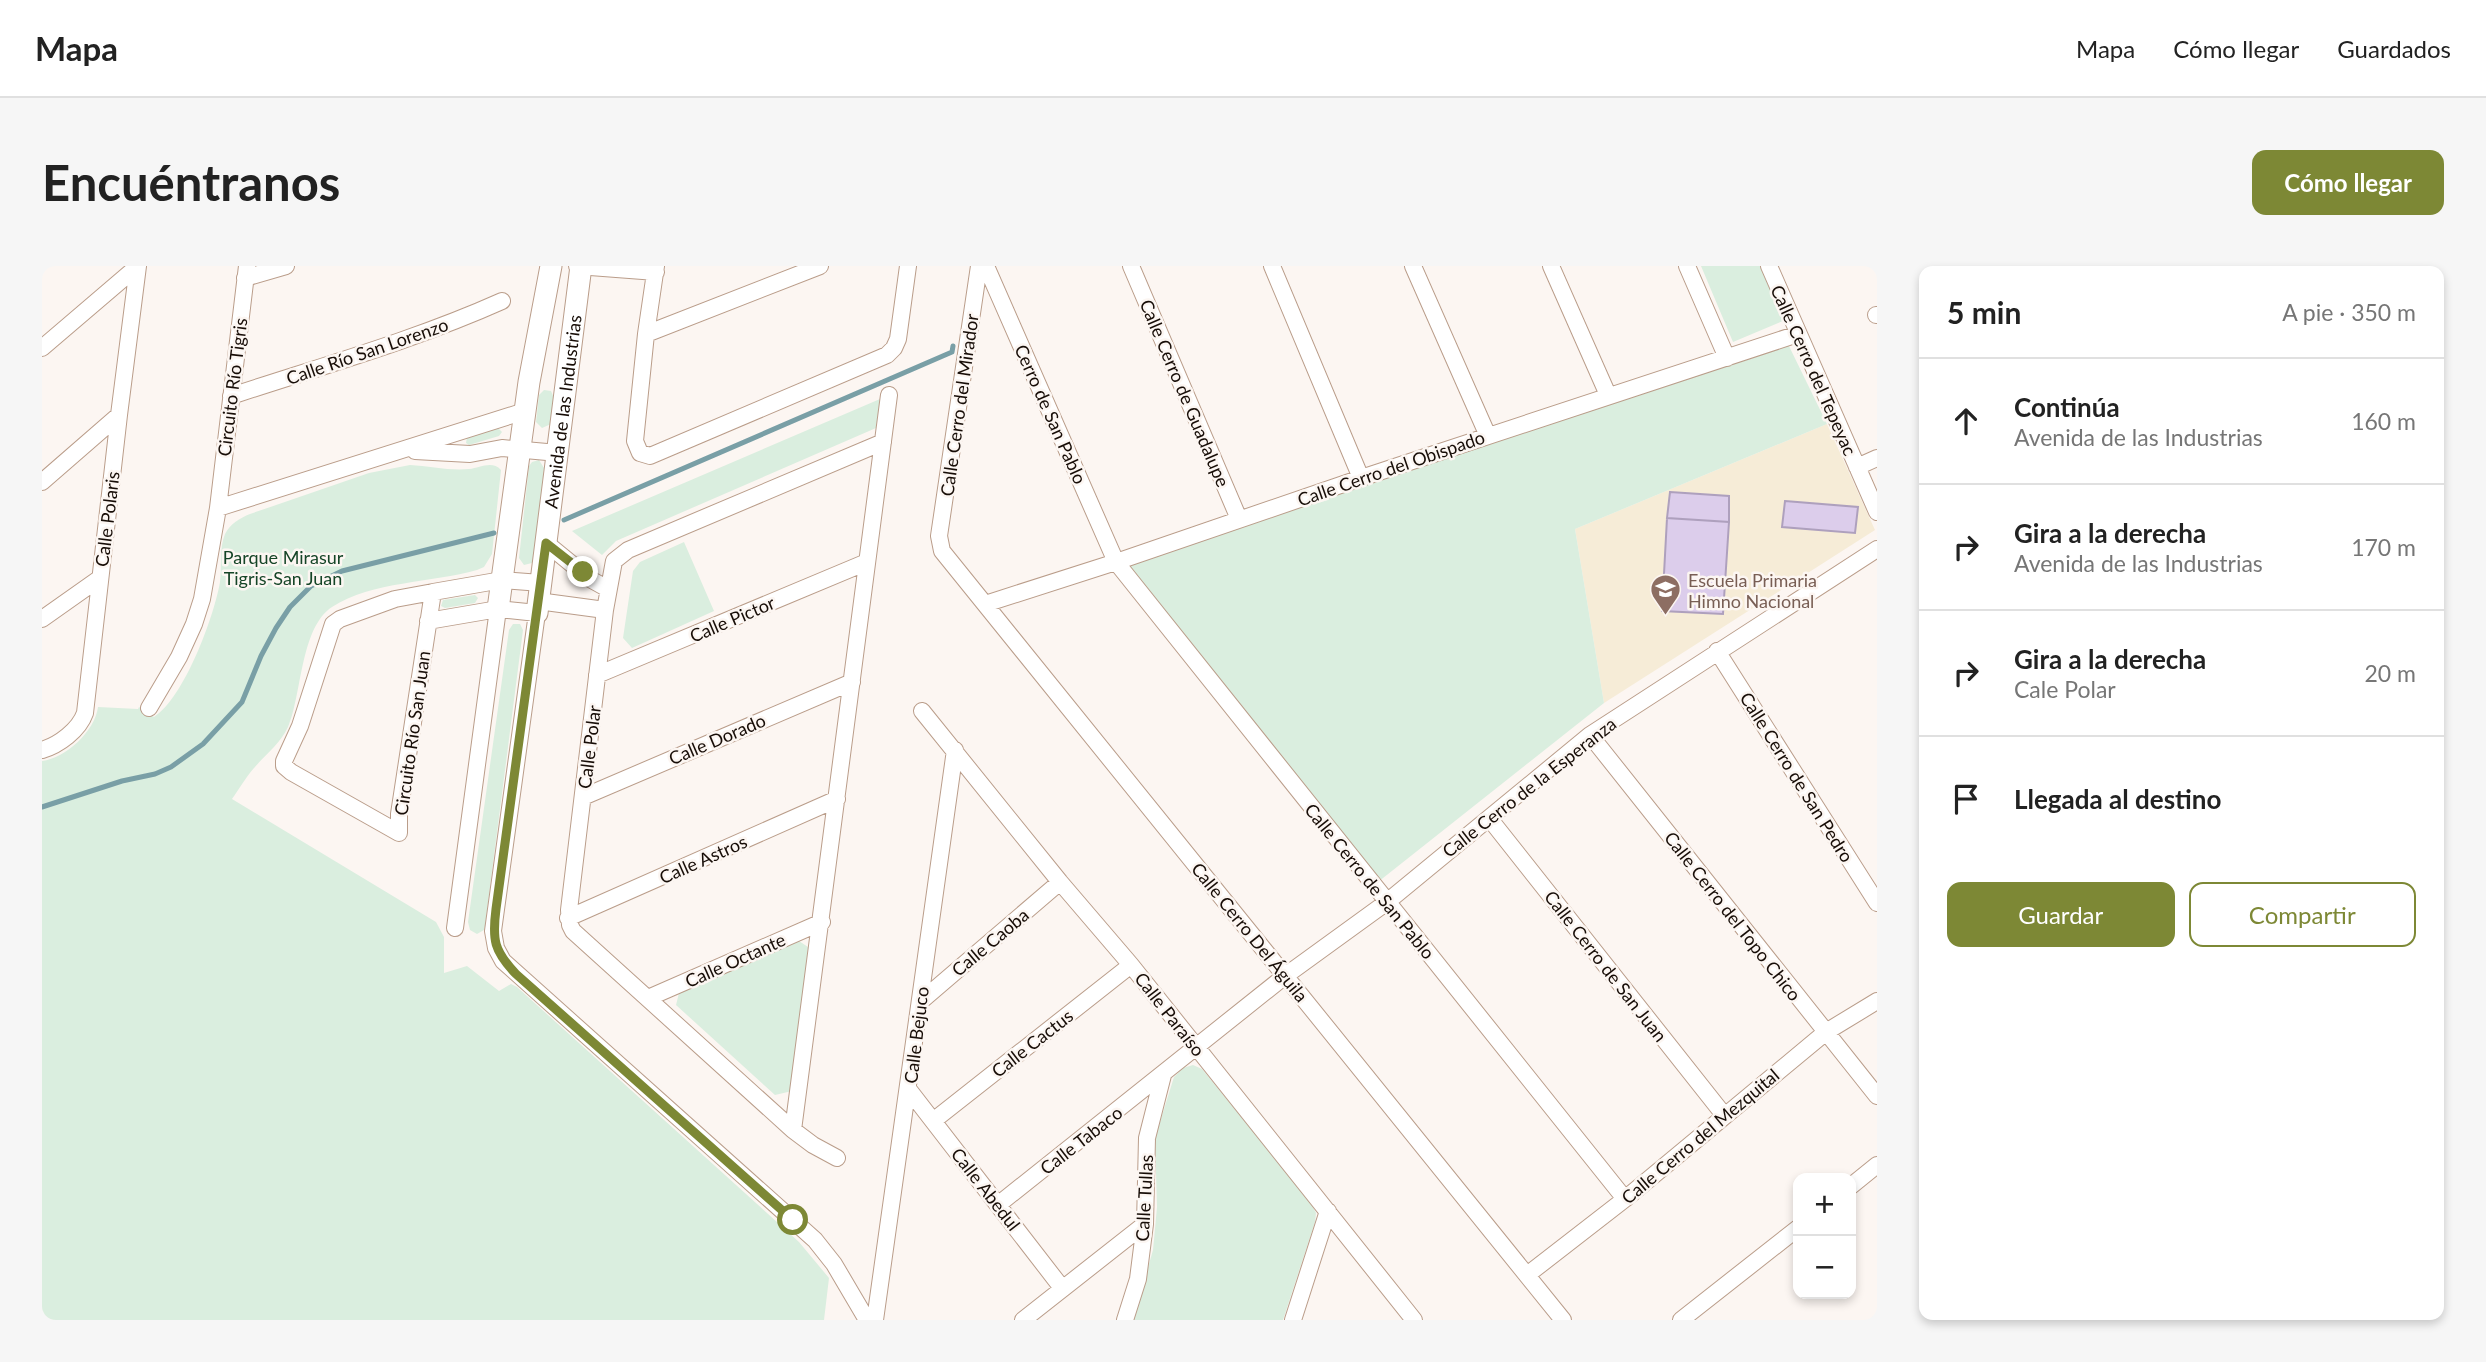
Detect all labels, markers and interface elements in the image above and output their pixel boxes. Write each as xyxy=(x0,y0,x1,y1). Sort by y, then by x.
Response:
text: Mapa xyxy=(35,28,118,68)
text: Mapa xyxy=(2076,34,2135,63)
text: Cómo llegar xyxy=(2173,34,2299,63)
text: Guardados xyxy=(2337,34,2451,63)
button: Cómo llegar xyxy=(2252,150,2444,215)
text: Encuéntranos xyxy=(42,153,340,211)
street label: Calle Cerro del Tepeyac xyxy=(1766,281,1862,459)
text: 5 min xyxy=(1947,294,2021,330)
street label: Calle Cerro de Guadalupe xyxy=(1135,296,1235,490)
text: A pie · 350 m xyxy=(2282,298,2416,326)
street label: Calle Cerro del Mirador xyxy=(935,312,983,498)
street label: Calle Río San Lorenzo xyxy=(283,313,451,389)
street label: Avenida de las Industrias xyxy=(539,313,586,510)
street label: Circuito Río Tigris xyxy=(213,316,251,458)
street label: Cerro de San Pablo xyxy=(1010,341,1092,487)
text: Continúa xyxy=(2014,391,2120,423)
icon: ahead xyxy=(1947,402,1985,440)
text: 160 m xyxy=(2351,407,2416,435)
text: Avenida de las Industrias xyxy=(2014,423,2263,451)
street label: Calle Cerro del Obispado xyxy=(1294,426,1488,510)
street label: Calle Polaris xyxy=(90,470,124,568)
text: Gira a la derecha xyxy=(2014,517,2206,549)
icon: right xyxy=(1947,528,1985,566)
text: 170 m xyxy=(2351,533,2416,561)
park label: Parque Mirasur Tigris-San Juan xyxy=(223,546,344,589)
text: Avenida de las Industrias xyxy=(2014,549,2263,577)
route end xyxy=(567,556,598,587)
place label: Escuela Primaria Himno Nacional xyxy=(1688,569,1817,612)
school or university icon: Escuela Primaria Himno Nacional xyxy=(1648,573,1682,617)
street label: Calle Pictor xyxy=(686,591,778,647)
text: Gira a la derecha xyxy=(2014,643,2206,675)
street label: Circuito Río San Juan xyxy=(390,649,434,817)
icon: right xyxy=(1947,654,1985,692)
text: 20 m xyxy=(2365,659,2416,687)
text: Cale Polar xyxy=(2014,675,2116,703)
street label: Calle Cerro de San Pedro xyxy=(1736,688,1858,866)
street label: Calle Polar xyxy=(573,704,605,790)
street label: Calle Dorado xyxy=(665,709,769,769)
street label: Calle Cerro de la Esperanza xyxy=(1438,712,1620,862)
icon: arrive xyxy=(1947,780,1985,818)
text: Llegada al destino xyxy=(2014,783,2221,815)
street label: Calle Cerro de San Pablo xyxy=(1300,799,1440,963)
street label: Calle Cerro del Topo Chico xyxy=(1660,827,1806,1005)
street label: Calle Astros xyxy=(656,830,750,888)
street label: Calle Cerro Del Águila xyxy=(1187,858,1313,1006)
button: Guardar xyxy=(1947,882,2175,947)
button: Compartir xyxy=(2189,882,2416,947)
street label: Calle Cerro de San Juan xyxy=(1540,886,1672,1046)
street label: Calle Caoba xyxy=(947,903,1033,981)
street label: Calle Octante xyxy=(681,928,789,992)
street label: Calle Paraíso xyxy=(1130,968,1210,1060)
street label: Calle Bejuco xyxy=(899,985,933,1085)
street label: Calle Cactus xyxy=(987,1004,1077,1082)
street label: Calle Cerro del Mezquital xyxy=(1617,1064,1783,1208)
street label: Calle Tabaco xyxy=(1036,1101,1126,1179)
street label: Calle Abedul xyxy=(947,1143,1025,1235)
street label: Calle Tullas xyxy=(1131,1154,1157,1242)
map controls xyxy=(1793,1173,1856,1299)
button: + xyxy=(1793,1173,1856,1236)
route start xyxy=(777,1204,808,1235)
button: − xyxy=(1793,1236,1856,1299)

